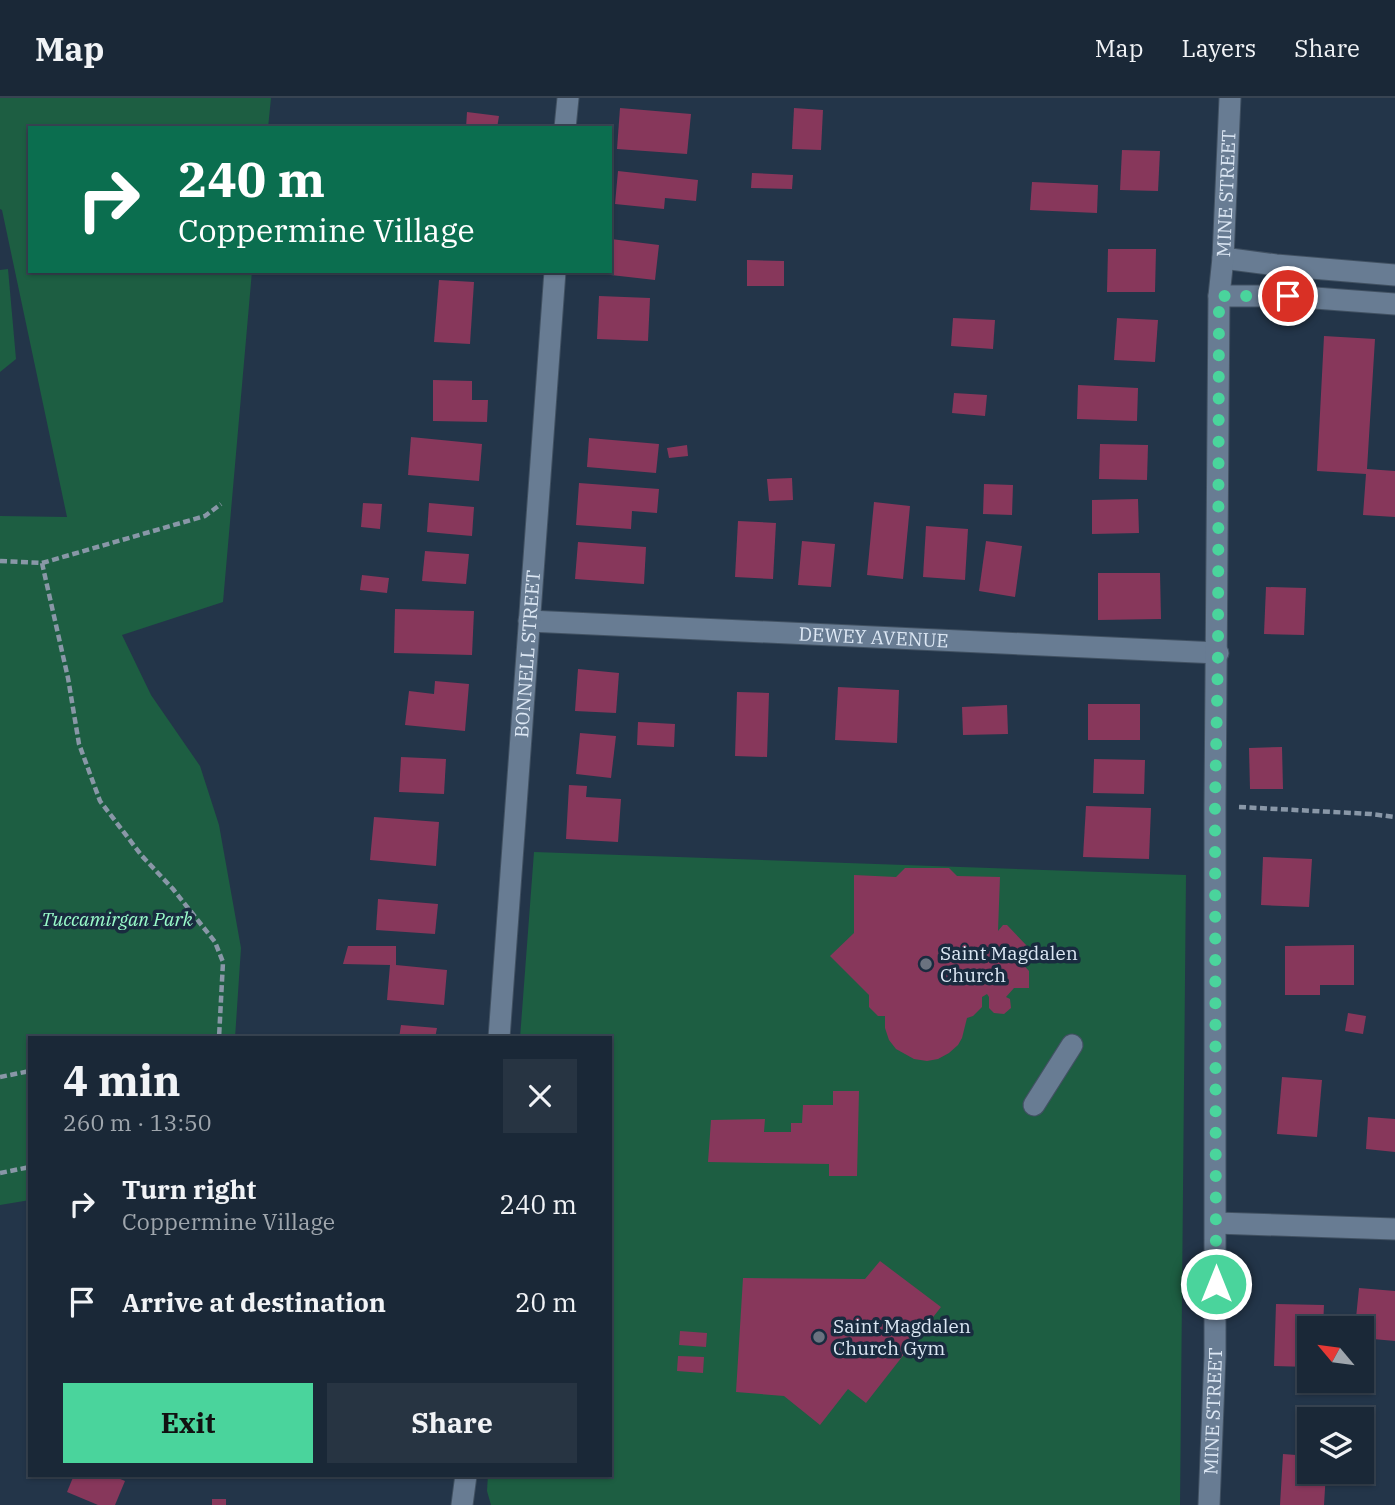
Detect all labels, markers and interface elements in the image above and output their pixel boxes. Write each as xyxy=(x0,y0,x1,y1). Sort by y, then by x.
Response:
text: Map xyxy=(35,27,104,70)
text: Map xyxy=(1095,32,1143,64)
text: Layers xyxy=(1181,32,1256,64)
text: Share xyxy=(1294,32,1360,64)
street label: MINE STREET xyxy=(1211,129,1241,258)
text: 240 m xyxy=(178,147,325,210)
icon: right xyxy=(63,154,154,245)
text: Coppermine Village xyxy=(178,209,475,251)
pin xyxy=(1258,266,1318,326)
icon: arrive xyxy=(1269,277,1307,315)
street label: BONNELL STREET xyxy=(509,569,545,739)
street label: DEWEY AVENUE xyxy=(798,622,949,652)
park label: Tuccamirgan Park xyxy=(41,907,194,931)
place label: Saint Magdalen Church xyxy=(940,941,1078,987)
marker: Saint Magdalen Church xyxy=(918,956,934,972)
text: 4 min xyxy=(63,1053,181,1108)
button: close xyxy=(503,1059,577,1133)
text: 260 m · 13:50 xyxy=(63,1107,212,1137)
text: Turn right xyxy=(122,1172,256,1206)
icon: right xyxy=(63,1185,101,1223)
text: 240 m xyxy=(499,1187,577,1221)
text: Coppermine Village xyxy=(122,1206,335,1236)
position arrow xyxy=(1179,1247,1253,1321)
icon: arrive xyxy=(63,1283,101,1321)
text: Arrive at destination xyxy=(122,1285,386,1319)
text: 20 m xyxy=(515,1285,577,1319)
place label: Saint Magdalen Church Gym xyxy=(833,1314,971,1360)
north arrow xyxy=(1297,1316,1374,1393)
map controls xyxy=(1297,1316,1374,1484)
marker: Saint Magdalen Church Gym xyxy=(811,1329,827,1345)
street label: MINE STREET xyxy=(1198,1347,1227,1475)
button: Exit xyxy=(63,1383,313,1463)
button: Share xyxy=(327,1383,577,1463)
button: layers xyxy=(1297,1407,1374,1484)

